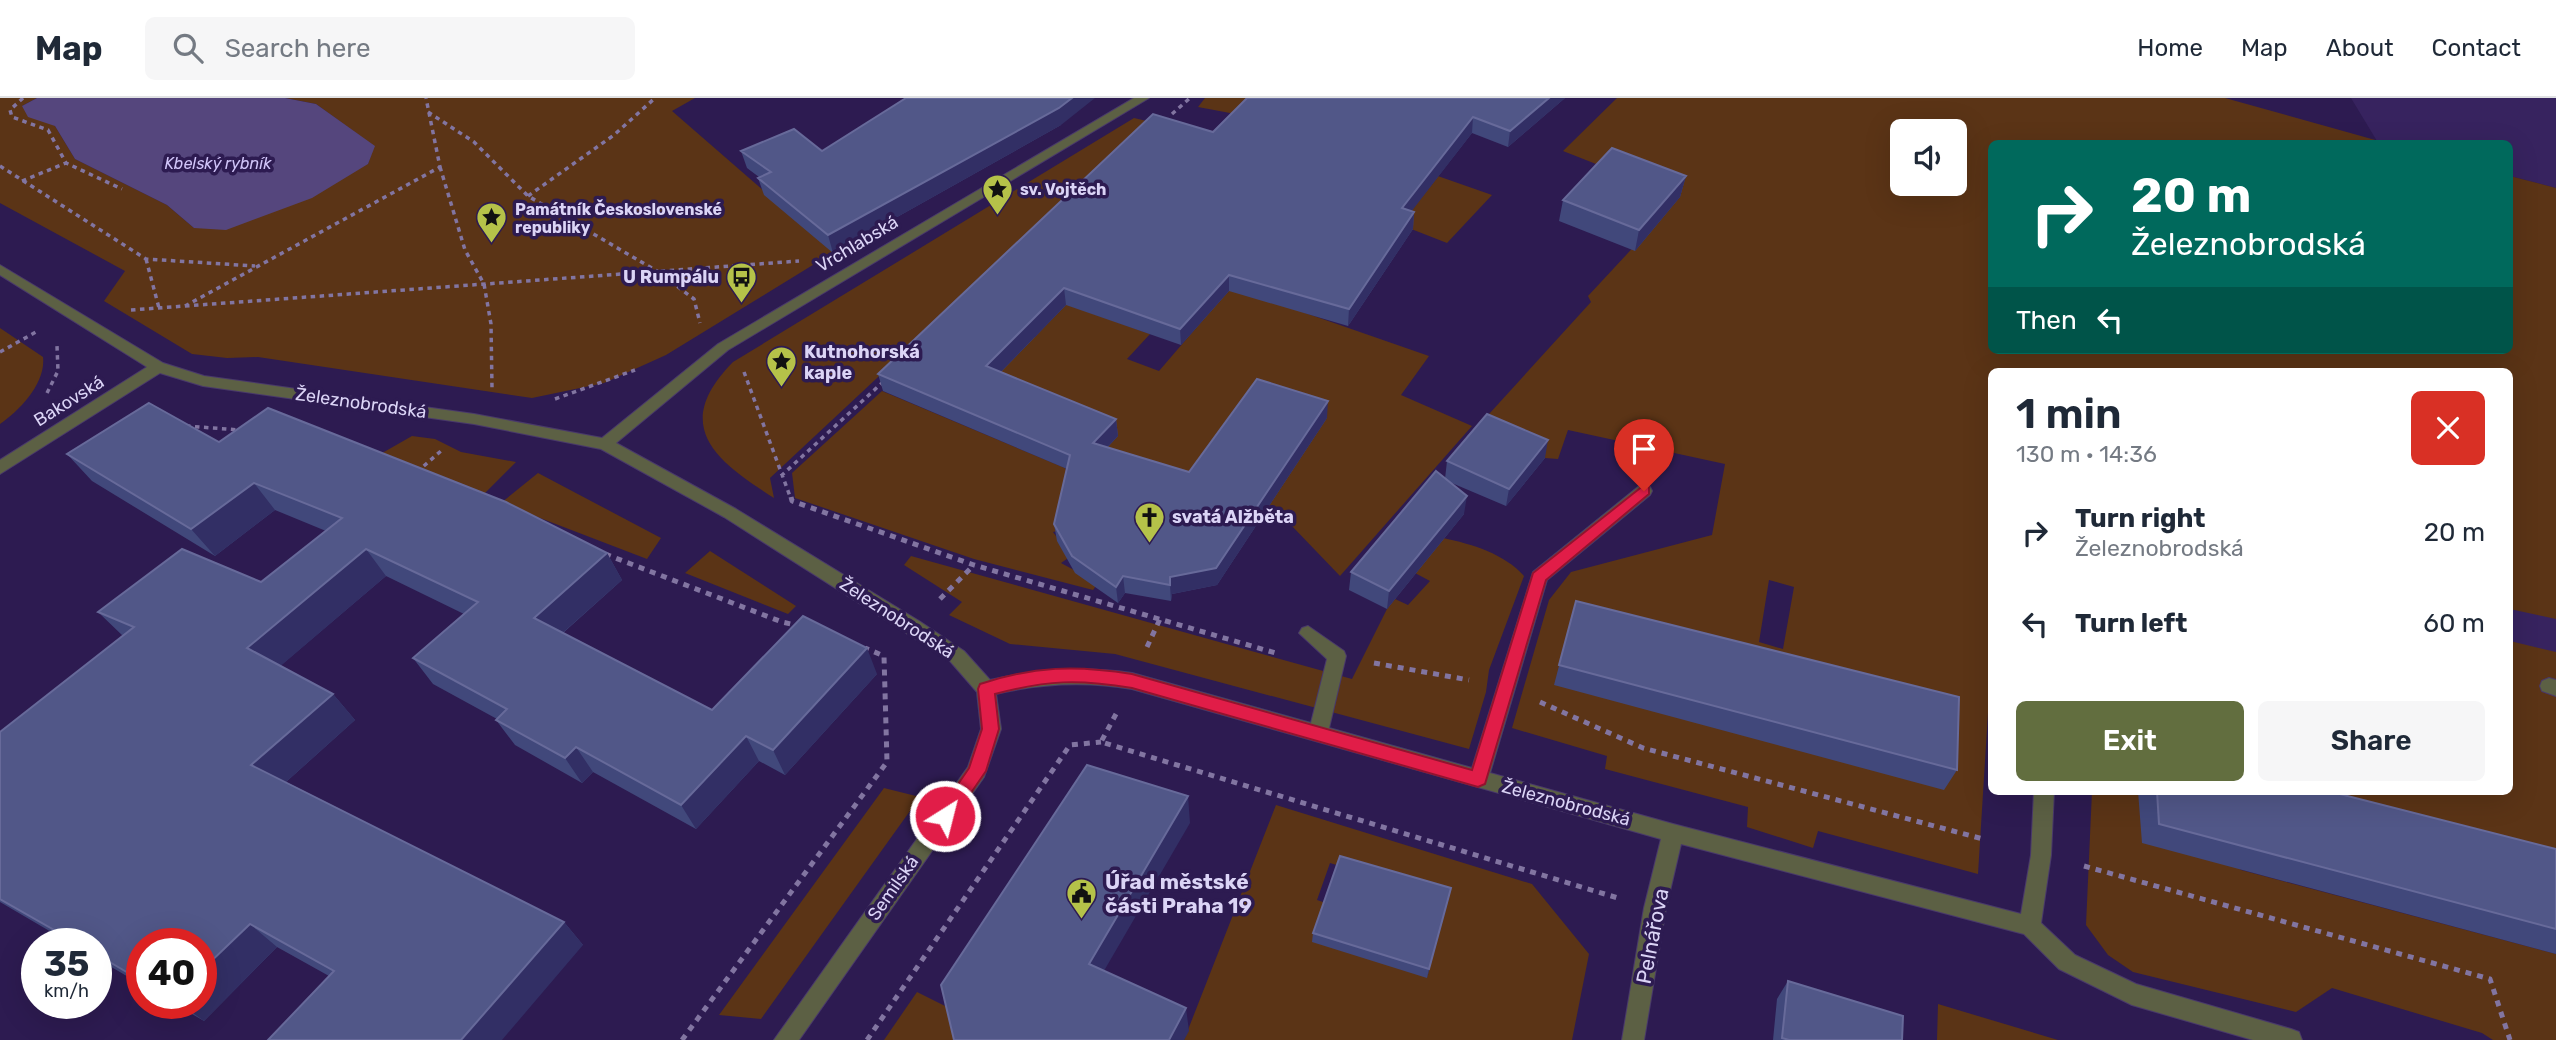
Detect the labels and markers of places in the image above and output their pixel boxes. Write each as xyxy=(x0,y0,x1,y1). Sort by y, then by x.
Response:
place icon: sv. Vojtěch xyxy=(980,172,1014,216)
place label: sv. Vojtěch xyxy=(1020,180,1107,199)
place label: Památník Československé republiky xyxy=(515,199,722,237)
place icon: Památník Československé republiky xyxy=(475,201,509,245)
bus stop icon: U Rumpálu xyxy=(725,260,759,304)
place label: U Rumpálu xyxy=(623,266,719,288)
place label: Kutnohorská kaple xyxy=(804,341,920,384)
place icon: Kutnohorská kaple xyxy=(764,345,798,389)
pin xyxy=(1614,419,1674,491)
church icon: svatá Alžběta xyxy=(1132,500,1166,544)
place label: svatá Alžběta xyxy=(1172,506,1294,528)
place label: Úřad městské části Praha 19 xyxy=(1105,869,1252,918)
public building icon: Úřad městské části Praha 19 xyxy=(1065,876,1099,920)

